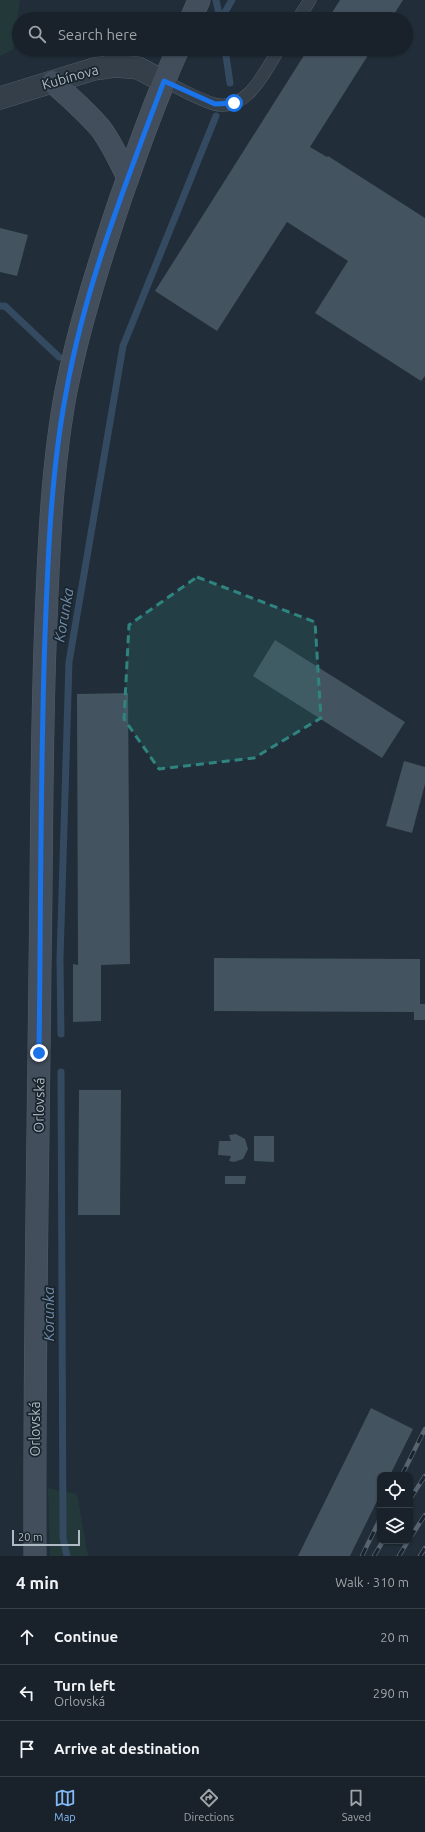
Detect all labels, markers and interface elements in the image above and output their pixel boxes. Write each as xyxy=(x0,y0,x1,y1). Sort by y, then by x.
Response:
search box xyxy=(12,12,413,56)
icon: search xyxy=(26,23,48,45)
text: Search here xyxy=(58,26,137,43)
street label: Kubínova xyxy=(40,61,100,93)
route start xyxy=(225,94,243,112)
water label: Korunka xyxy=(50,587,77,643)
route end xyxy=(30,1044,48,1062)
street label: Orlovská xyxy=(31,1077,47,1133)
water label: Korunka xyxy=(40,1287,57,1341)
street label: Orlovská xyxy=(27,1401,43,1457)
map controls xyxy=(377,1472,413,1544)
button: locate xyxy=(377,1472,413,1508)
button: layers xyxy=(377,1508,413,1544)
scale bar xyxy=(12,1528,80,1547)
text: 20 m xyxy=(18,1531,42,1543)
text: 4 min xyxy=(16,1573,59,1592)
text: Walk · 310 m xyxy=(335,1575,409,1589)
icon: ahead xyxy=(16,1626,38,1648)
text: Continue xyxy=(54,1628,118,1645)
text: 20 m xyxy=(380,1630,409,1644)
text: Turn left xyxy=(54,1677,115,1694)
icon: left xyxy=(16,1682,38,1704)
text: 290 m xyxy=(373,1686,409,1700)
text: Orlovská xyxy=(54,1694,105,1708)
icon: arrive xyxy=(16,1738,38,1760)
text: Arrive at destination xyxy=(54,1740,200,1757)
tab: Map xyxy=(54,1787,76,1823)
tab: Directions xyxy=(184,1787,234,1823)
tab: Saved xyxy=(342,1787,371,1823)

